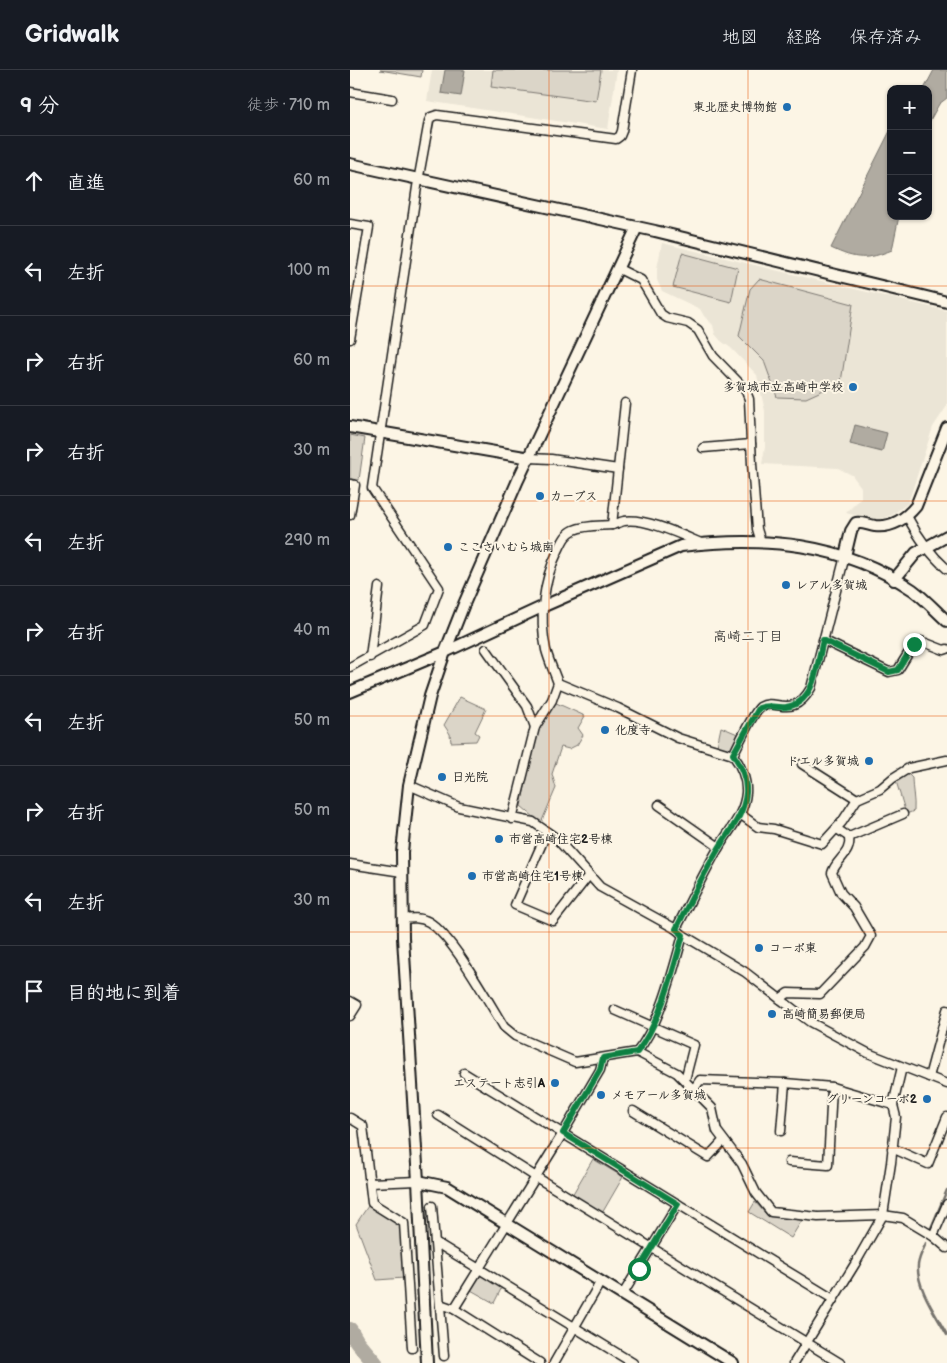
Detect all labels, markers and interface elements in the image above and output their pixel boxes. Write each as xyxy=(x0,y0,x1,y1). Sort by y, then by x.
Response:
text: Gridwalk xyxy=(25,20,119,49)
text: 地図 xyxy=(722,27,758,48)
text: 経路 xyxy=(786,27,822,48)
text: 保存済み xyxy=(850,27,922,48)
map controls xyxy=(887,85,932,220)
button: + xyxy=(887,85,932,130)
text: 9 分 xyxy=(20,93,59,118)
text: 徒歩 · 710 m xyxy=(247,96,330,115)
place label: 東北歴史博物館 xyxy=(693,100,777,115)
marker: 東北歴史博物館 xyxy=(781,101,793,113)
button: − xyxy=(887,130,932,175)
icon: ahead xyxy=(20,167,48,195)
text: 60 m xyxy=(293,171,330,190)
text: 直進 xyxy=(67,172,105,195)
button: layers xyxy=(887,175,932,220)
icon: left xyxy=(20,257,48,285)
text: 100 m xyxy=(287,261,330,280)
text: 左折 xyxy=(67,262,105,285)
icon: right xyxy=(20,347,48,375)
text: 60 m xyxy=(293,351,330,370)
text: 右折 xyxy=(67,352,105,375)
place label: 多賀城市立高崎中学校 xyxy=(723,380,843,395)
marker: 多賀城市立高崎中学校 xyxy=(847,381,859,393)
icon: right xyxy=(20,437,48,465)
text: 30 m xyxy=(293,441,330,460)
text: 右折 xyxy=(67,442,105,465)
place label: カーブス xyxy=(550,489,597,504)
marker: カーブス xyxy=(534,490,546,502)
icon: left xyxy=(20,527,48,555)
text: 290 m xyxy=(284,531,330,550)
text: 左折 xyxy=(67,532,105,555)
place label: ここさいむら城南 xyxy=(458,540,554,555)
marker: ここさいむら城南 xyxy=(442,541,454,553)
place label: レアル多賀城 xyxy=(796,578,867,593)
marker: レアル多賀城 xyxy=(780,579,792,591)
icon: right xyxy=(20,617,48,645)
text: 40 m xyxy=(293,621,330,640)
text: 右折 xyxy=(67,622,105,645)
district label: 高崎二丁目 xyxy=(713,628,783,645)
route end xyxy=(903,633,926,656)
icon: left xyxy=(20,707,48,735)
text: 50 m xyxy=(294,711,330,730)
text: 左折 xyxy=(67,712,105,735)
place label: 化度寺 xyxy=(615,723,651,738)
marker: 化度寺 xyxy=(599,724,611,736)
place label: ドエル多賀城 xyxy=(787,754,859,769)
marker: ドエル多賀城 xyxy=(863,755,875,767)
place label: 日光院 xyxy=(452,770,488,785)
marker: 日光院 xyxy=(436,771,448,783)
icon: right xyxy=(20,797,48,825)
text: 50 m xyxy=(294,801,330,820)
text: 右折 xyxy=(67,802,105,825)
place label: 市営高崎住宅2号棟 xyxy=(509,832,612,847)
marker: 市営高崎住宅2号棟 xyxy=(493,833,505,845)
place label: 市営高崎住宅1号棟 xyxy=(482,869,583,884)
marker: 市営高崎住宅1号棟 xyxy=(466,870,478,882)
icon: left xyxy=(20,887,48,915)
text: 30 m xyxy=(293,891,330,910)
text: 左折 xyxy=(67,892,105,915)
place label: コーポ東 xyxy=(769,941,817,956)
marker: コーポ東 xyxy=(753,942,765,954)
icon: arrive xyxy=(20,977,48,1005)
text: 目的地に到着 xyxy=(67,982,181,1005)
place label: 高崎簡易郵便局 xyxy=(782,1007,866,1022)
marker: 高崎簡易郵便局 xyxy=(766,1008,778,1020)
place label: エステート志引A xyxy=(453,1076,546,1091)
marker: エステート志引A xyxy=(549,1077,561,1089)
place label: メモアール多賀城 xyxy=(611,1088,706,1103)
marker: メモアール多賀城 xyxy=(595,1089,607,1101)
place label: グリーンコーポ2 xyxy=(827,1092,918,1107)
marker: グリーンコーポ2 xyxy=(921,1093,933,1105)
route start xyxy=(628,1258,651,1281)

